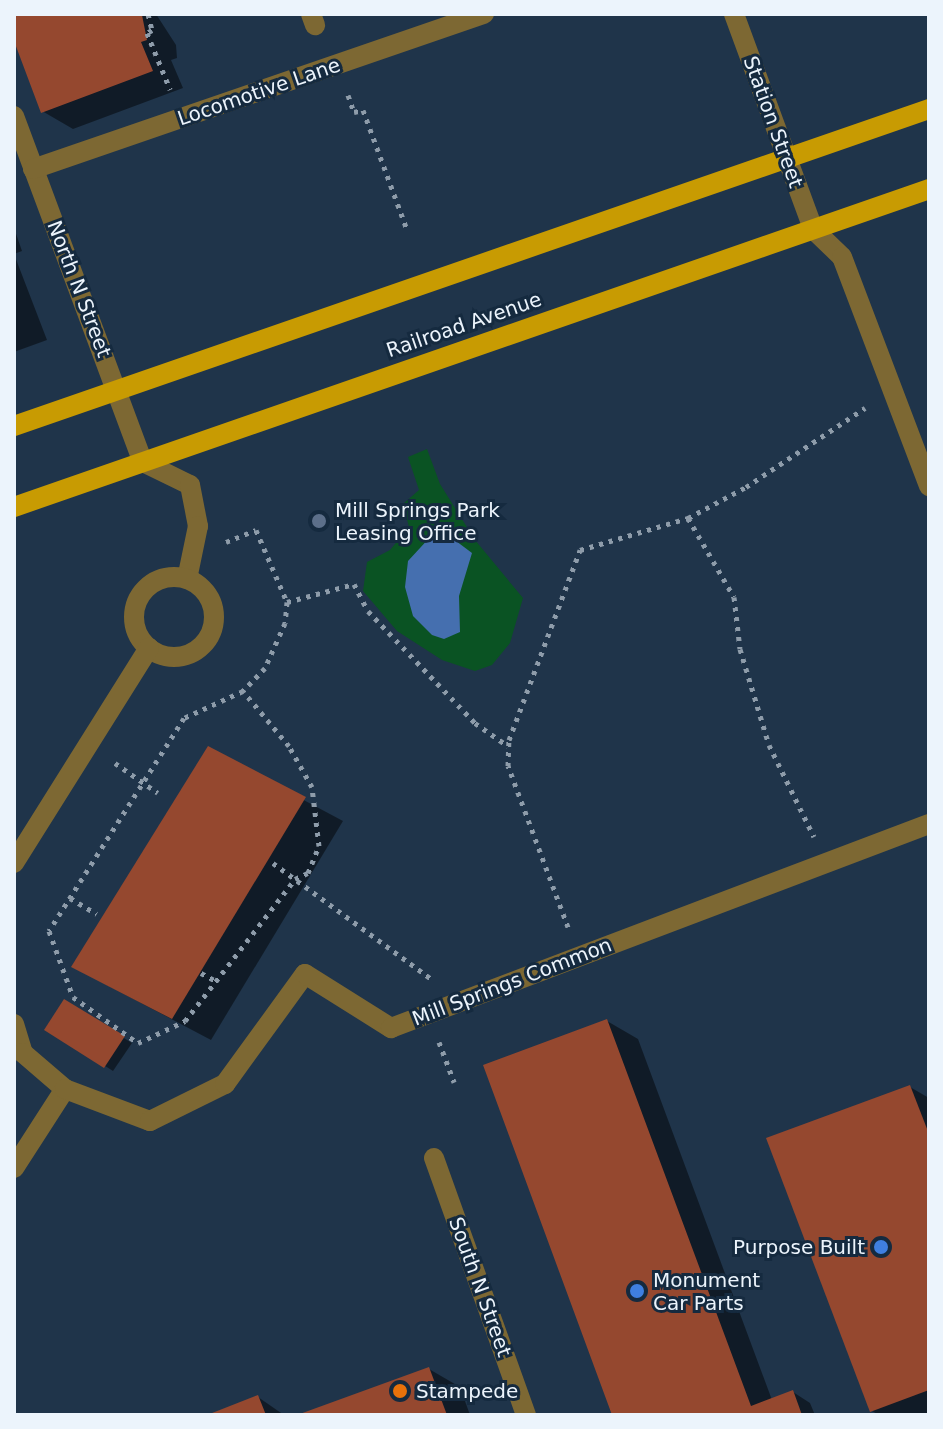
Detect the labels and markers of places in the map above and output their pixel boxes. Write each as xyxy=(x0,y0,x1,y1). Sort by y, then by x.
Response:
place label: Mill Springs Park Leasing Office xyxy=(335,498,500,545)
marker: Mill Springs Park Leasing Office xyxy=(310,512,328,530)
place label: Purpose Built xyxy=(733,1235,865,1259)
marker: Purpose Built xyxy=(872,1238,890,1256)
place label: Monument Car Parts xyxy=(653,1268,760,1315)
marker: Monument Car Parts xyxy=(628,1282,646,1300)
place label: Stampede xyxy=(416,1379,518,1403)
marker: Stampede xyxy=(391,1382,409,1400)

